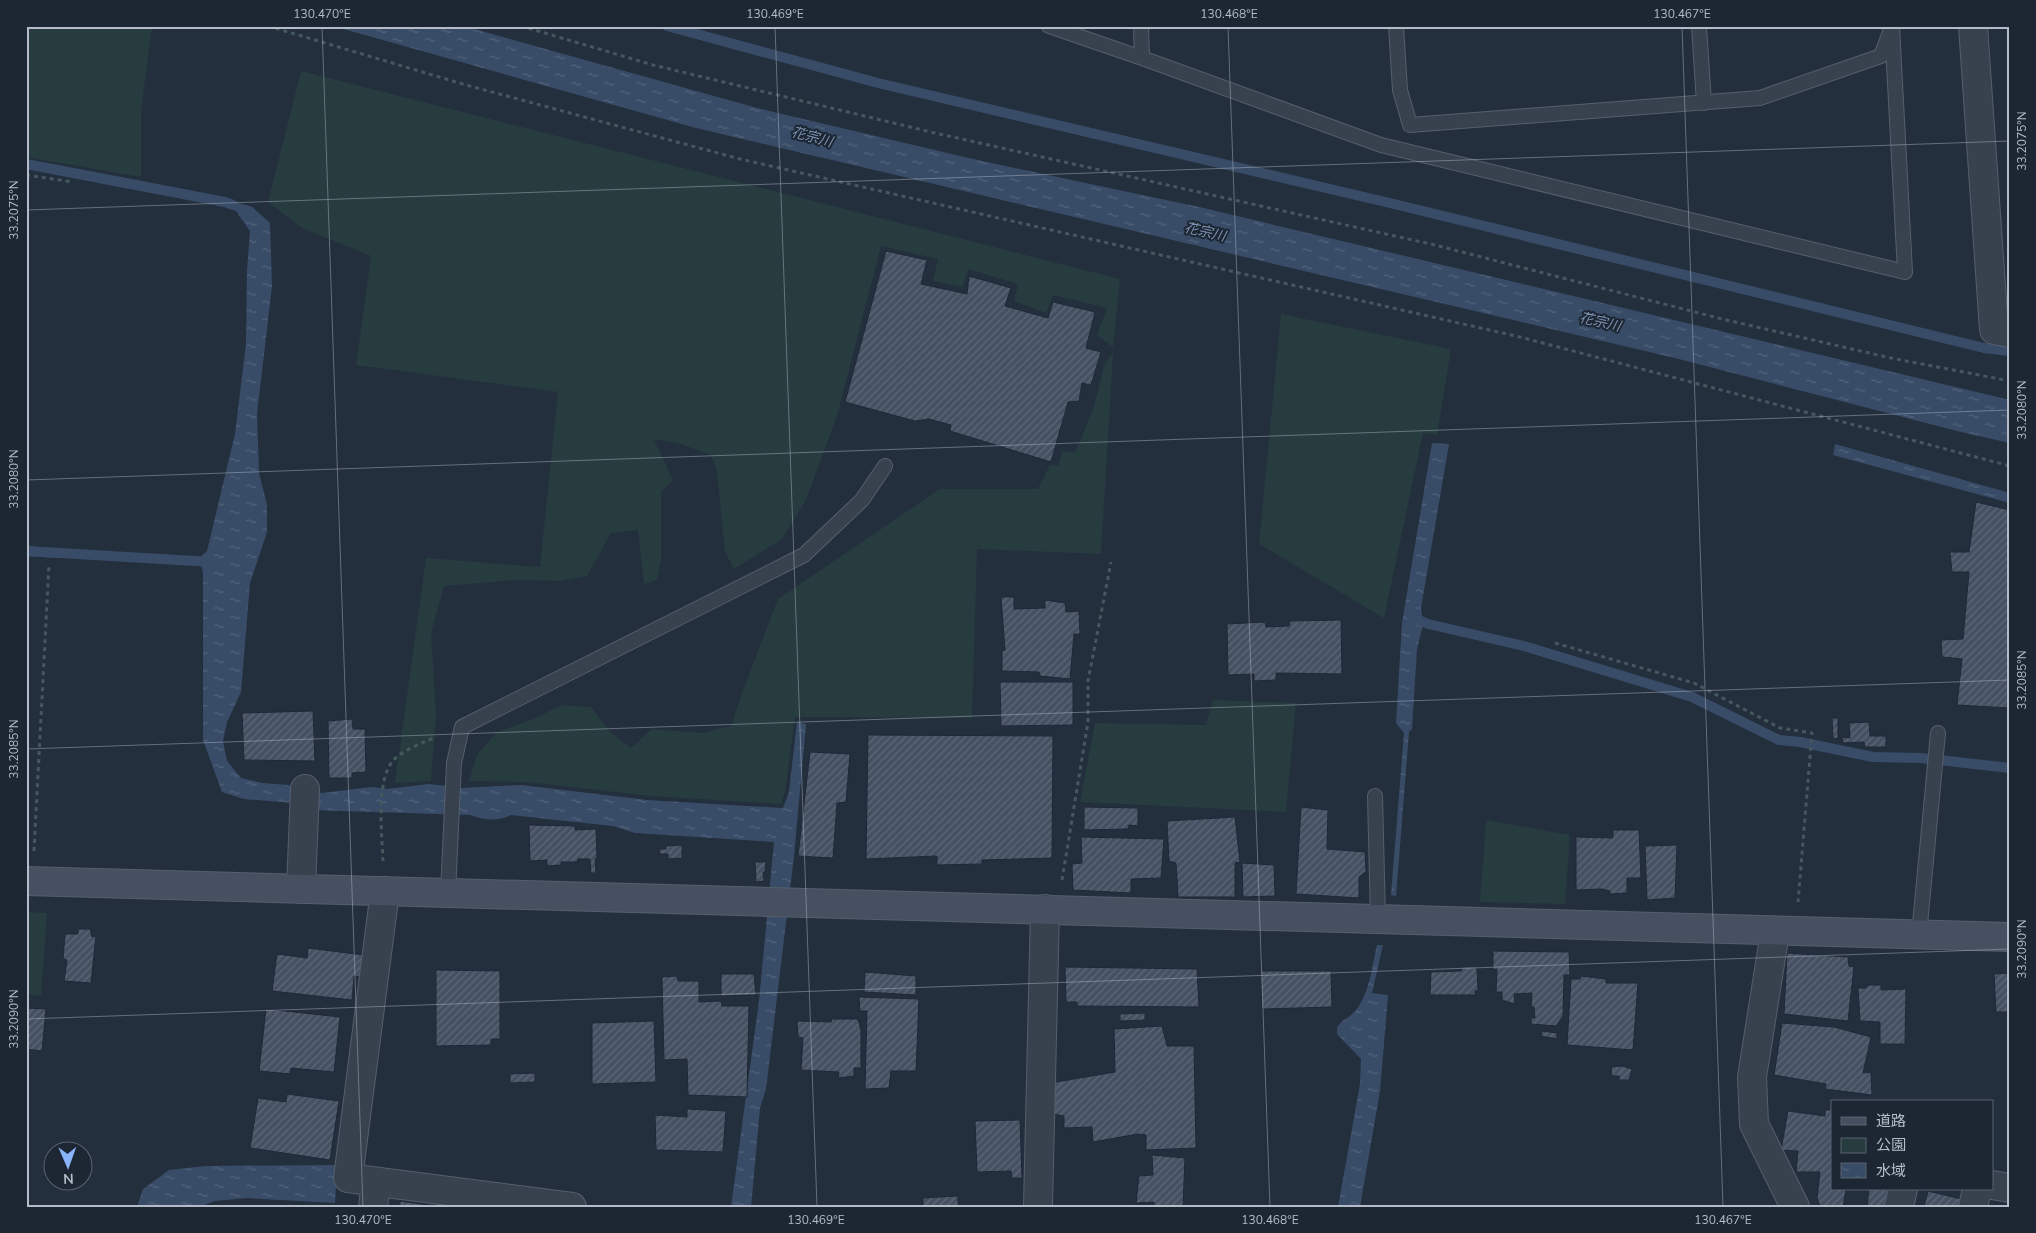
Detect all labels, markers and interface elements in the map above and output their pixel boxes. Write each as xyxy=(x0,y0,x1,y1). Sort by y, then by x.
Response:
text: 130.470°E xyxy=(293,6,351,22)
text: 130.469°E xyxy=(746,6,804,22)
text: 130.468°E xyxy=(1200,6,1258,22)
text: 130.467°E xyxy=(1653,6,1711,22)
text: 33.2075°N xyxy=(2014,111,2030,171)
water label: 花宗川 xyxy=(789,122,837,152)
text: 33.2075°N xyxy=(6,180,22,240)
water label: 花宗川 xyxy=(1182,218,1230,246)
water label: 花宗川 xyxy=(1577,308,1625,336)
text: 33.2080°N xyxy=(2014,380,2030,440)
text: 33.2080°N xyxy=(6,449,22,509)
text: 33.2085°N xyxy=(2014,650,2030,710)
text: 33.2085°N xyxy=(6,719,22,779)
text: 33.2090°N xyxy=(2014,919,2030,979)
text: 33.2090°N xyxy=(6,989,22,1049)
legend xyxy=(1831,1100,1994,1190)
text: 道路 xyxy=(1876,1111,1906,1131)
text: 公園 xyxy=(1876,1135,1906,1155)
north arrow xyxy=(42,1140,92,1190)
text: 水域 xyxy=(1876,1161,1906,1181)
text: N xyxy=(63,1169,74,1188)
text: 130.470°E xyxy=(334,1212,392,1228)
text: 130.469°E xyxy=(787,1212,845,1228)
text: 130.468°E xyxy=(1241,1212,1299,1228)
text: 130.467°E xyxy=(1694,1212,1752,1228)

